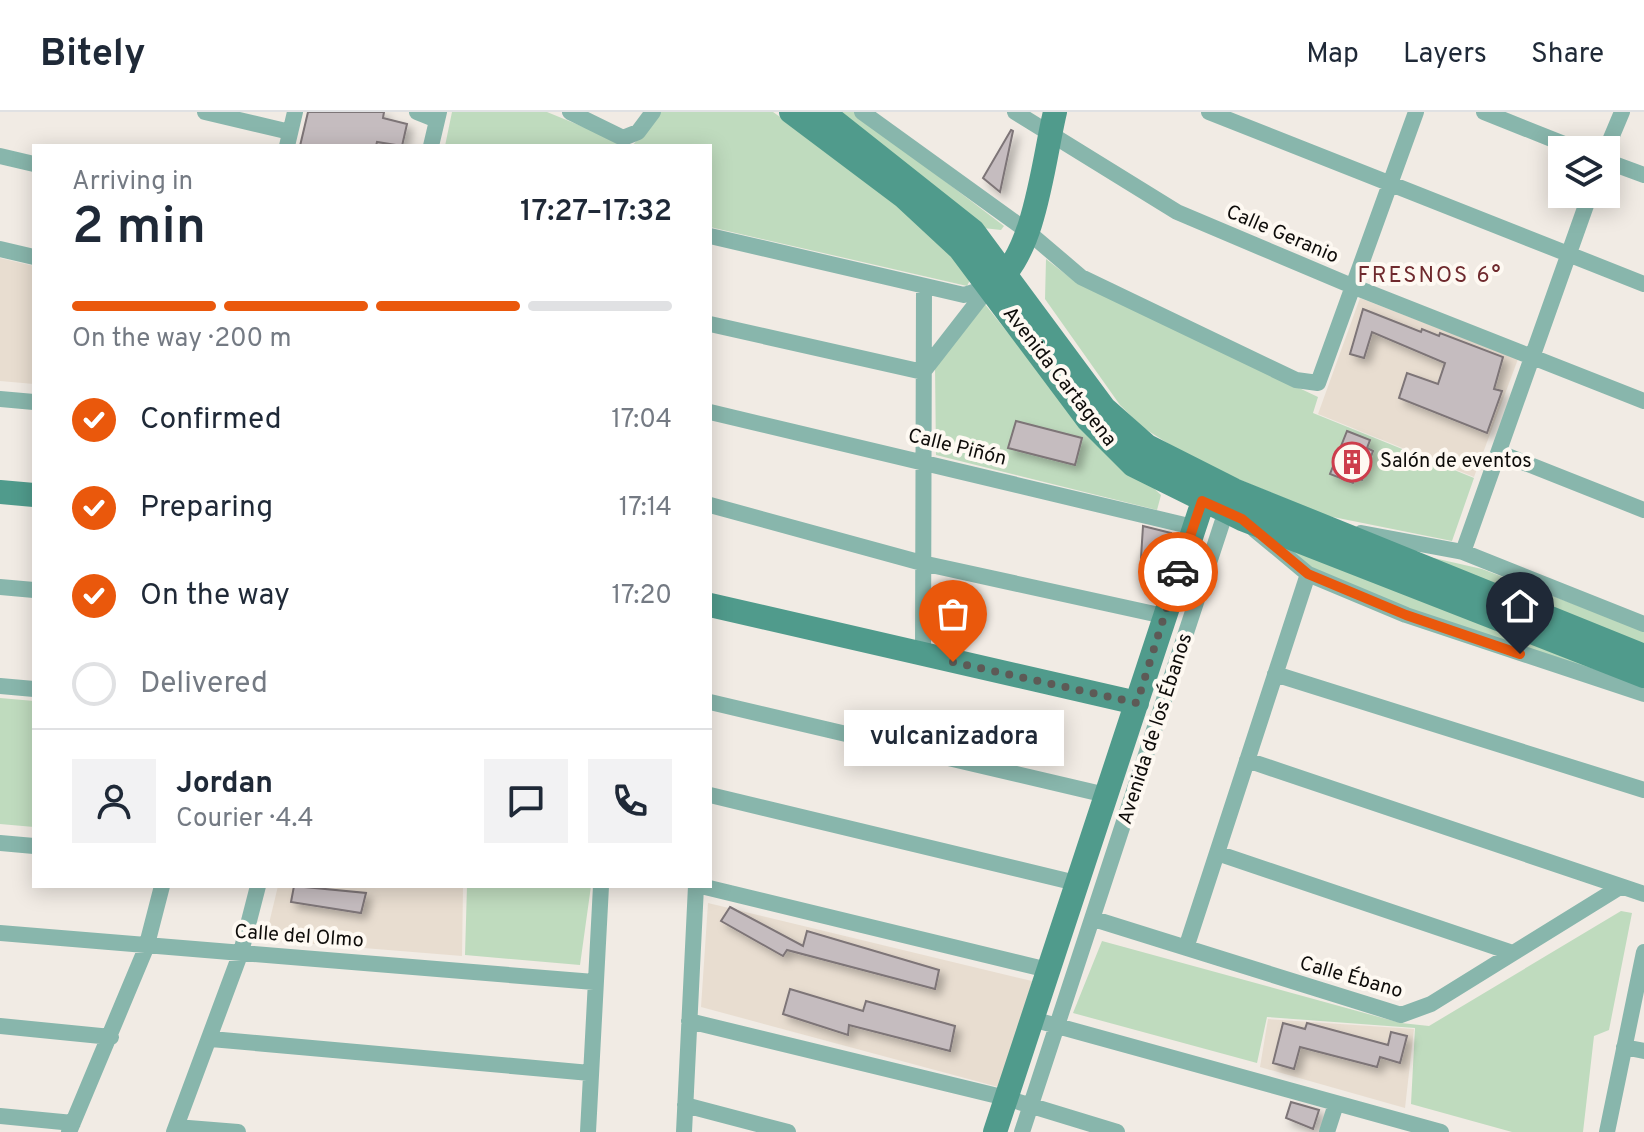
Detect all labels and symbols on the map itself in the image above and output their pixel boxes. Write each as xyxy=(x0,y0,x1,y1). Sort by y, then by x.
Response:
street label: Calle Geranio xyxy=(1222,200,1342,270)
district label: FRESNOS 6° xyxy=(1357,263,1503,290)
street label: Avenida Cartagena xyxy=(996,302,1122,452)
street label: Calle Piñón xyxy=(905,423,1009,473)
building icon: Salón de eventos xyxy=(1331,441,1373,483)
place label: Salón de eventos xyxy=(1380,449,1532,475)
courier xyxy=(1138,532,1218,612)
pin xyxy=(1486,572,1554,654)
pin xyxy=(919,580,987,662)
street label: Avenida de los Ébanos xyxy=(1111,629,1199,828)
callout: vulcanizadora xyxy=(843,710,1063,766)
street label: Calle del Olmo xyxy=(233,920,365,954)
street label: Calle Ébano xyxy=(1296,949,1406,1005)

